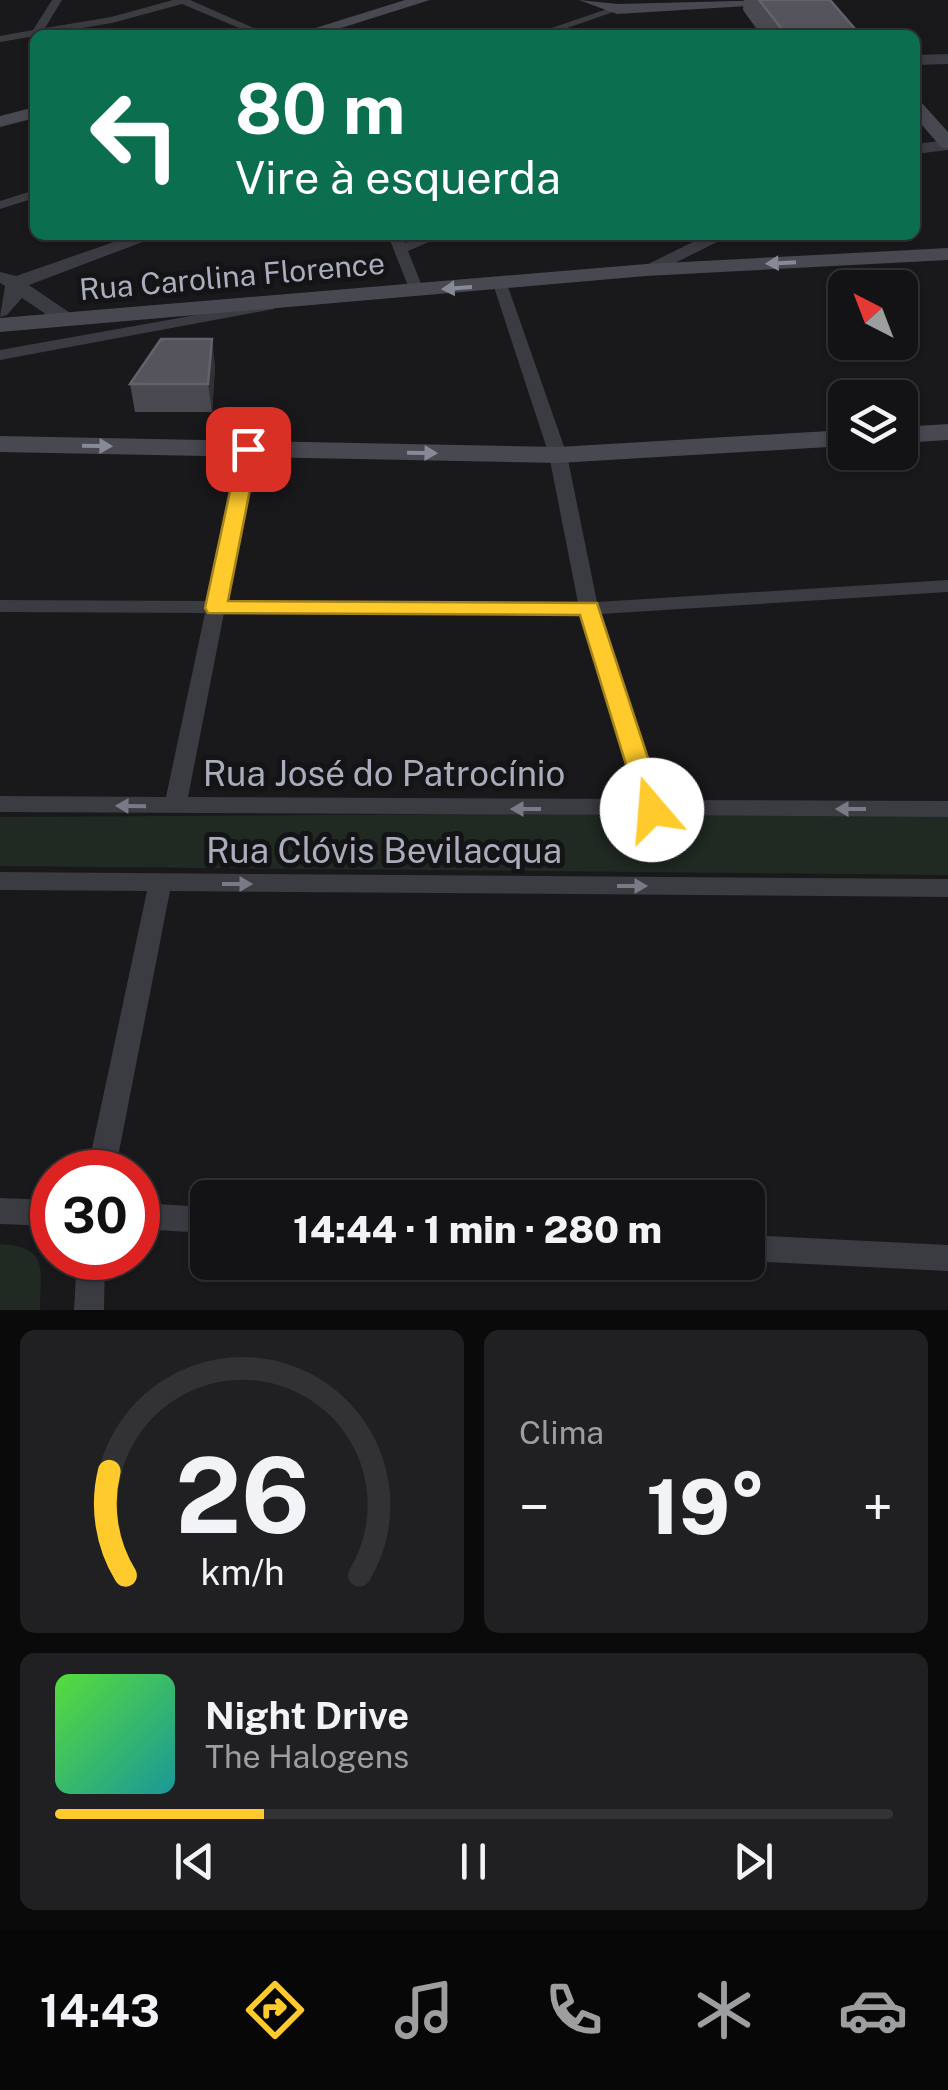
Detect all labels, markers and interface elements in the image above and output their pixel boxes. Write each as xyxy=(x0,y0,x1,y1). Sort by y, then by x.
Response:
text: 80 m xyxy=(235,67,405,150)
icon: left xyxy=(70,70,200,200)
text: Vire à esquerda xyxy=(235,151,561,204)
street label: Rua Carolina Florence xyxy=(78,245,386,307)
one-way arrow xyxy=(764,255,796,271)
north arrow xyxy=(828,270,918,360)
map controls xyxy=(828,270,918,470)
one-way arrow xyxy=(440,280,472,296)
button: layers xyxy=(828,380,918,470)
pin xyxy=(206,407,291,492)
icon: arrive xyxy=(221,422,276,477)
one-way arrow xyxy=(82,438,114,454)
one-way arrow xyxy=(407,445,439,461)
street label: Rua José do Patrocínio xyxy=(203,753,565,794)
position arrow xyxy=(600,758,704,862)
one-way arrow xyxy=(114,797,146,813)
one-way arrow xyxy=(509,801,541,817)
one-way arrow xyxy=(834,801,866,817)
street label: Rua Clóvis Bevilacqua xyxy=(206,830,562,871)
one-way arrow xyxy=(222,876,254,892)
one-way arrow xyxy=(617,878,649,894)
speed limit sign: 30 xyxy=(30,1150,160,1280)
text: 14:44 · 1 min · 280 m xyxy=(293,1207,662,1252)
text: Clima xyxy=(519,1414,604,1451)
text: 26 xyxy=(175,1434,309,1556)
text: 19° xyxy=(646,1463,766,1551)
text: − xyxy=(519,1475,550,1539)
text: + xyxy=(863,1475,893,1539)
text: km/h xyxy=(200,1551,284,1593)
text: Night Drive xyxy=(205,1693,409,1738)
text: The Halogens xyxy=(205,1738,409,1775)
icon: previous xyxy=(167,1834,222,1889)
icon: pause xyxy=(446,1834,501,1889)
icon: next xyxy=(726,1834,781,1889)
icon: directions xyxy=(240,1975,310,2045)
icon: music xyxy=(389,1975,459,2045)
icon: phone xyxy=(539,1975,609,2045)
icon: climate xyxy=(689,1975,759,2045)
icon: car xyxy=(838,1975,908,2045)
text: 14:43 xyxy=(40,1984,160,2037)

